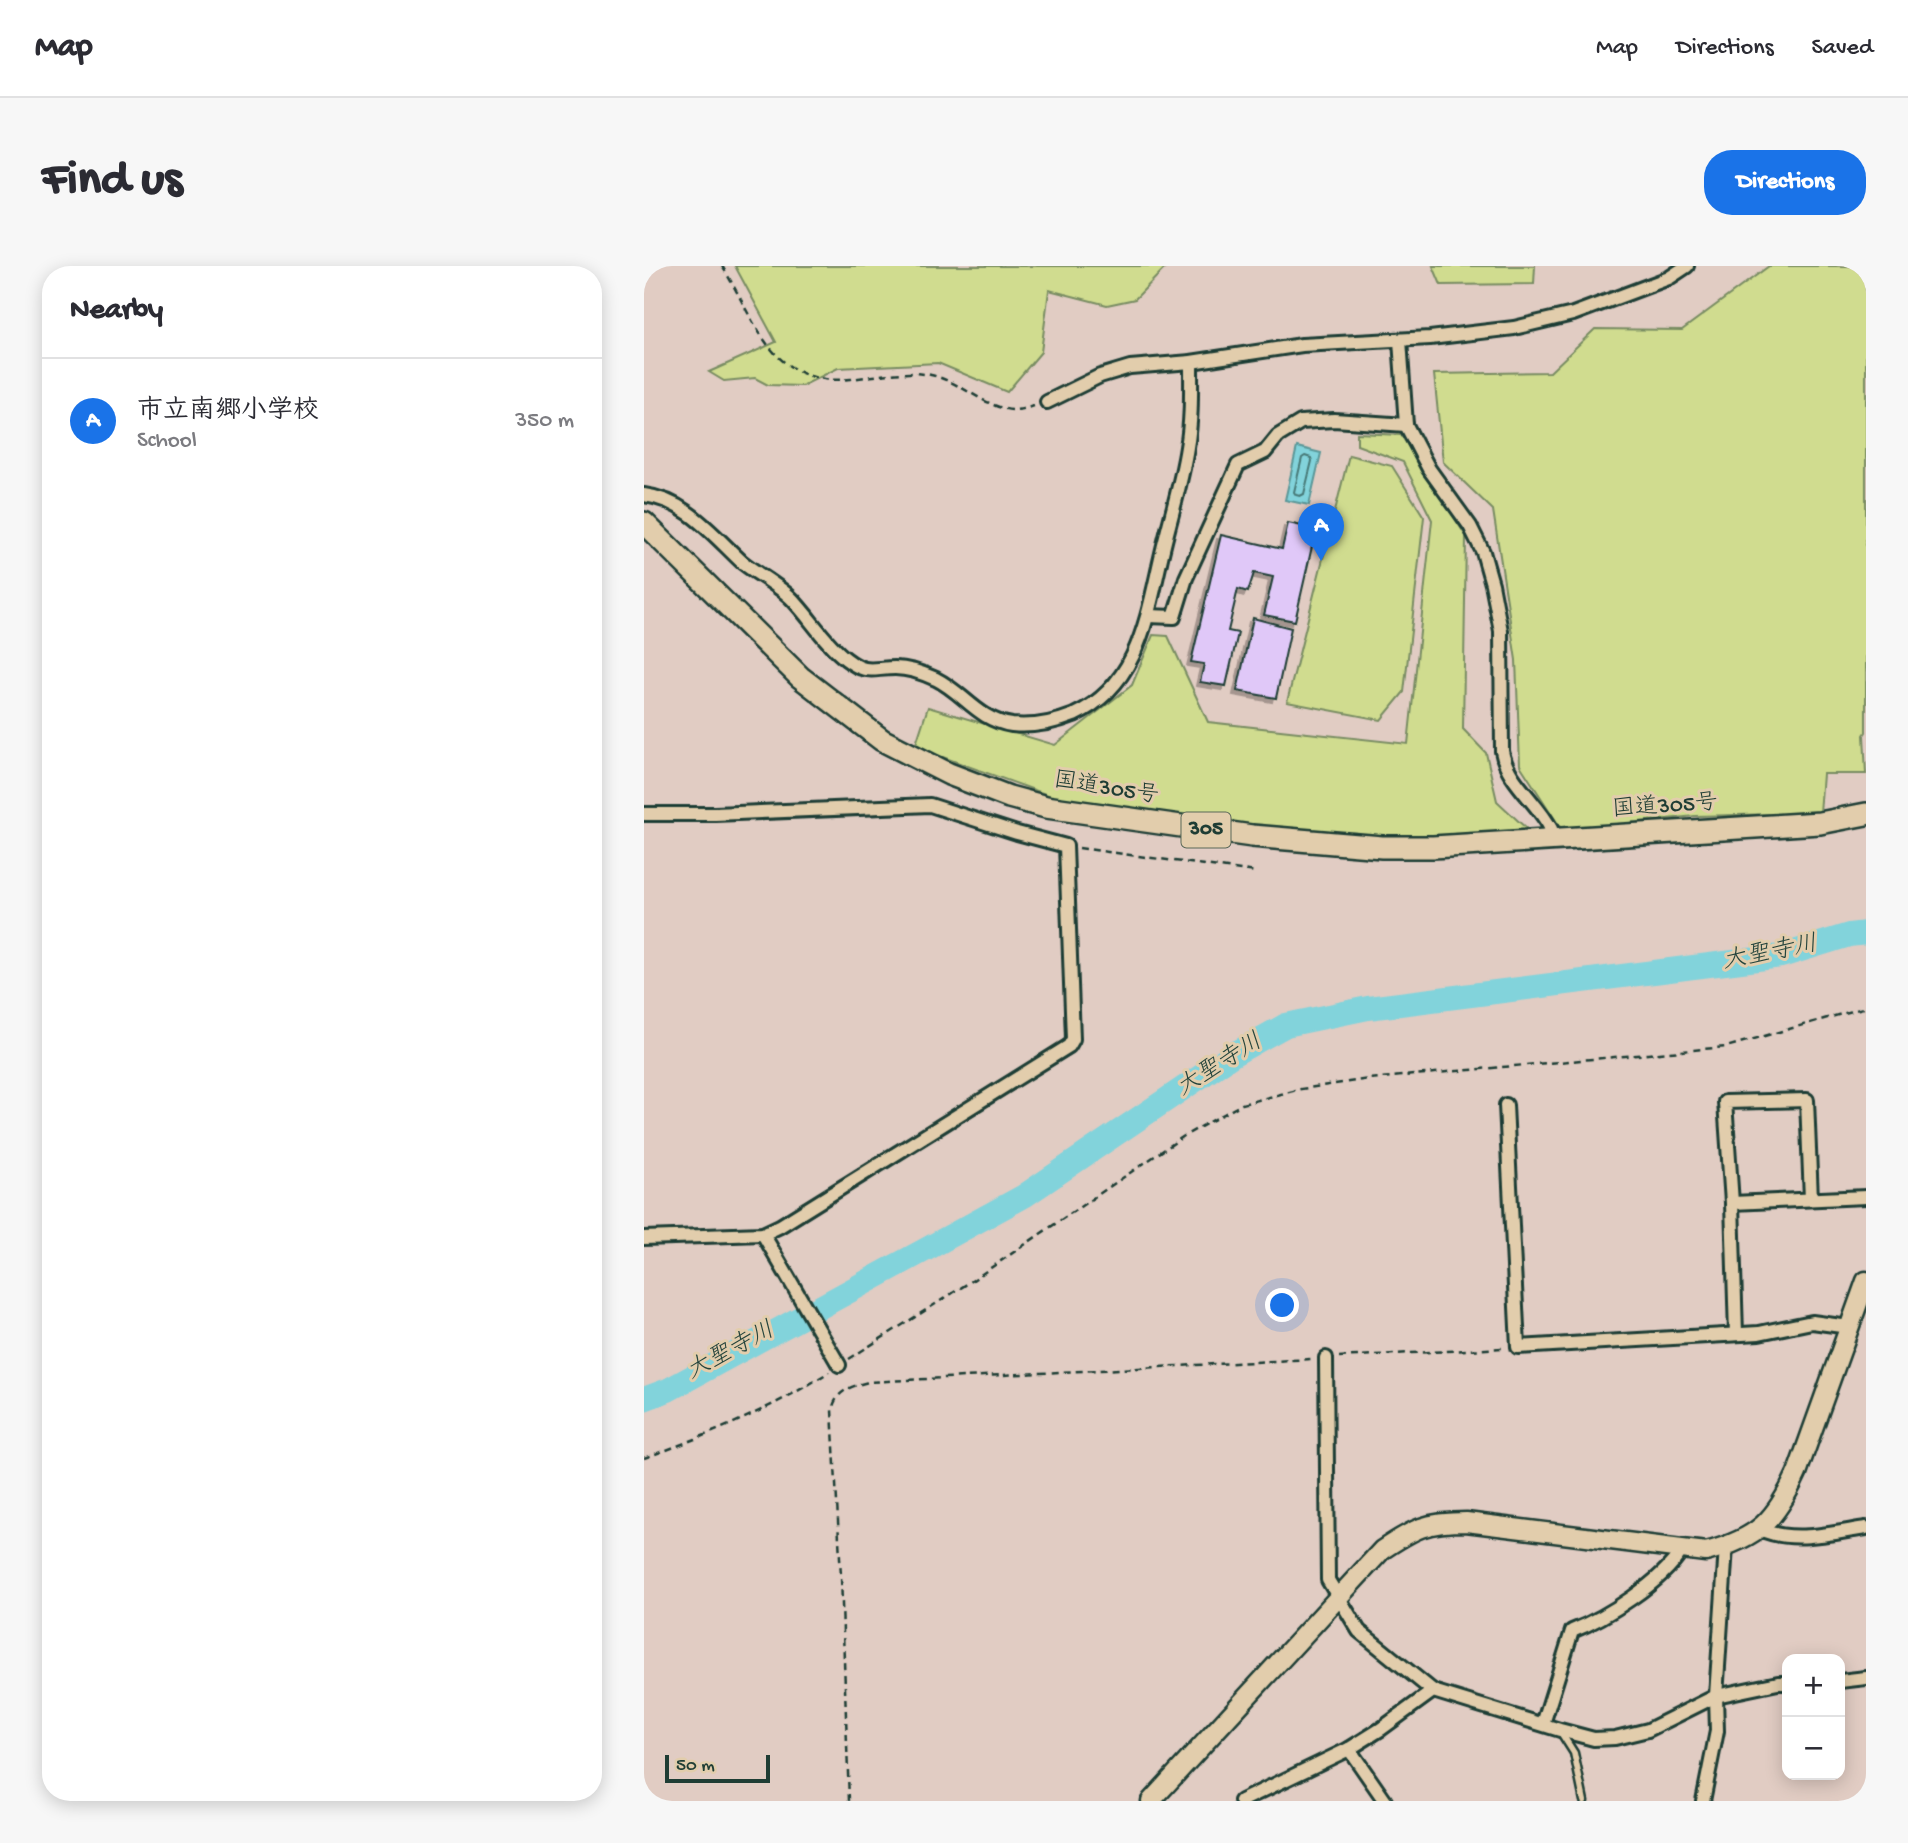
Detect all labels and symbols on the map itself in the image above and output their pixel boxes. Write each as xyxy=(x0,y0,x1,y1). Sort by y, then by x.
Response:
pin: A xyxy=(1298,503,1344,561)
street label: 国道305号 xyxy=(1051,766,1161,811)
street label: 国道305号 xyxy=(1611,789,1719,824)
road number: 305 xyxy=(1182,812,1230,848)
water label: 大聖寺川 xyxy=(1720,930,1820,977)
water label: 大聖寺川 xyxy=(1171,1027,1268,1104)
your location xyxy=(1265,1288,1299,1322)
water label: 大聖寺川 xyxy=(681,1316,780,1387)
scale bar xyxy=(665,1752,770,1784)

